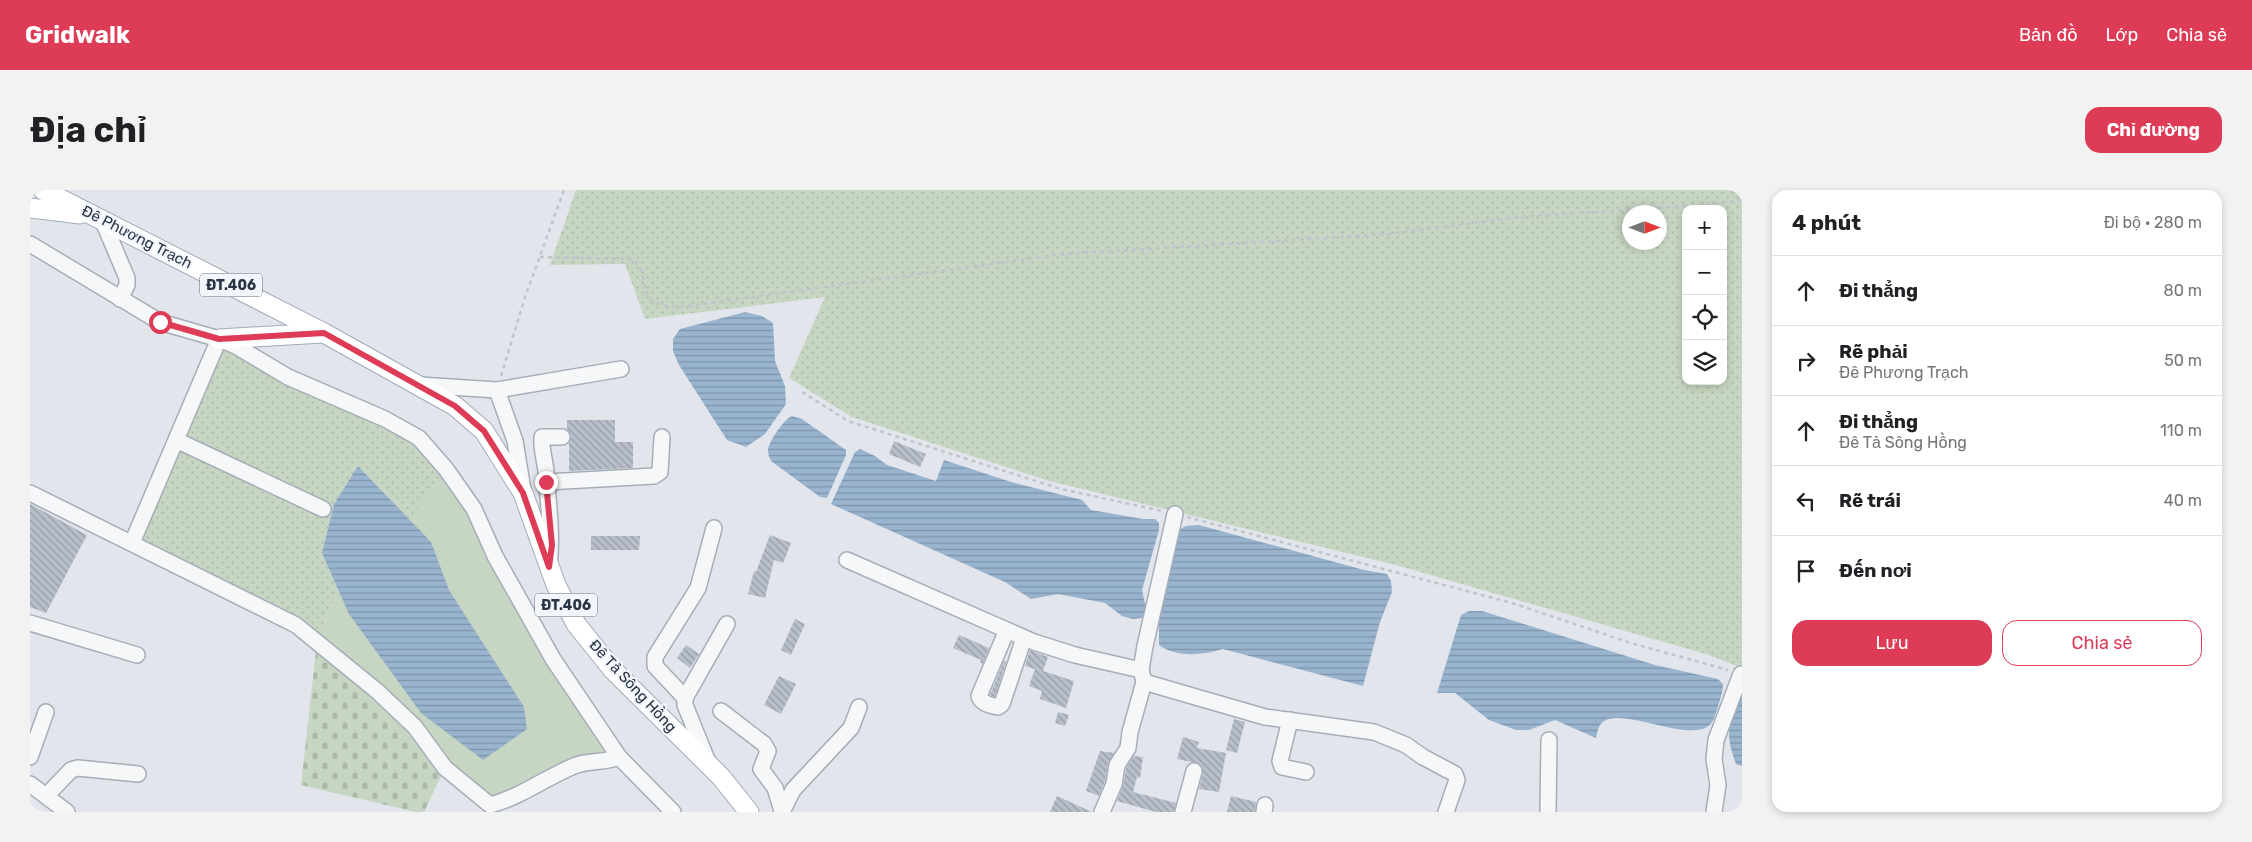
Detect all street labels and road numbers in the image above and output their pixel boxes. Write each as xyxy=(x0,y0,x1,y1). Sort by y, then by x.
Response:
street label: Đê Phương Trạch xyxy=(79,201,195,273)
road number: ĐT.406 xyxy=(200,274,262,296)
road number: ĐT.406 xyxy=(535,594,597,616)
street label: Đê Tả Sông Hồng xyxy=(586,636,681,736)

